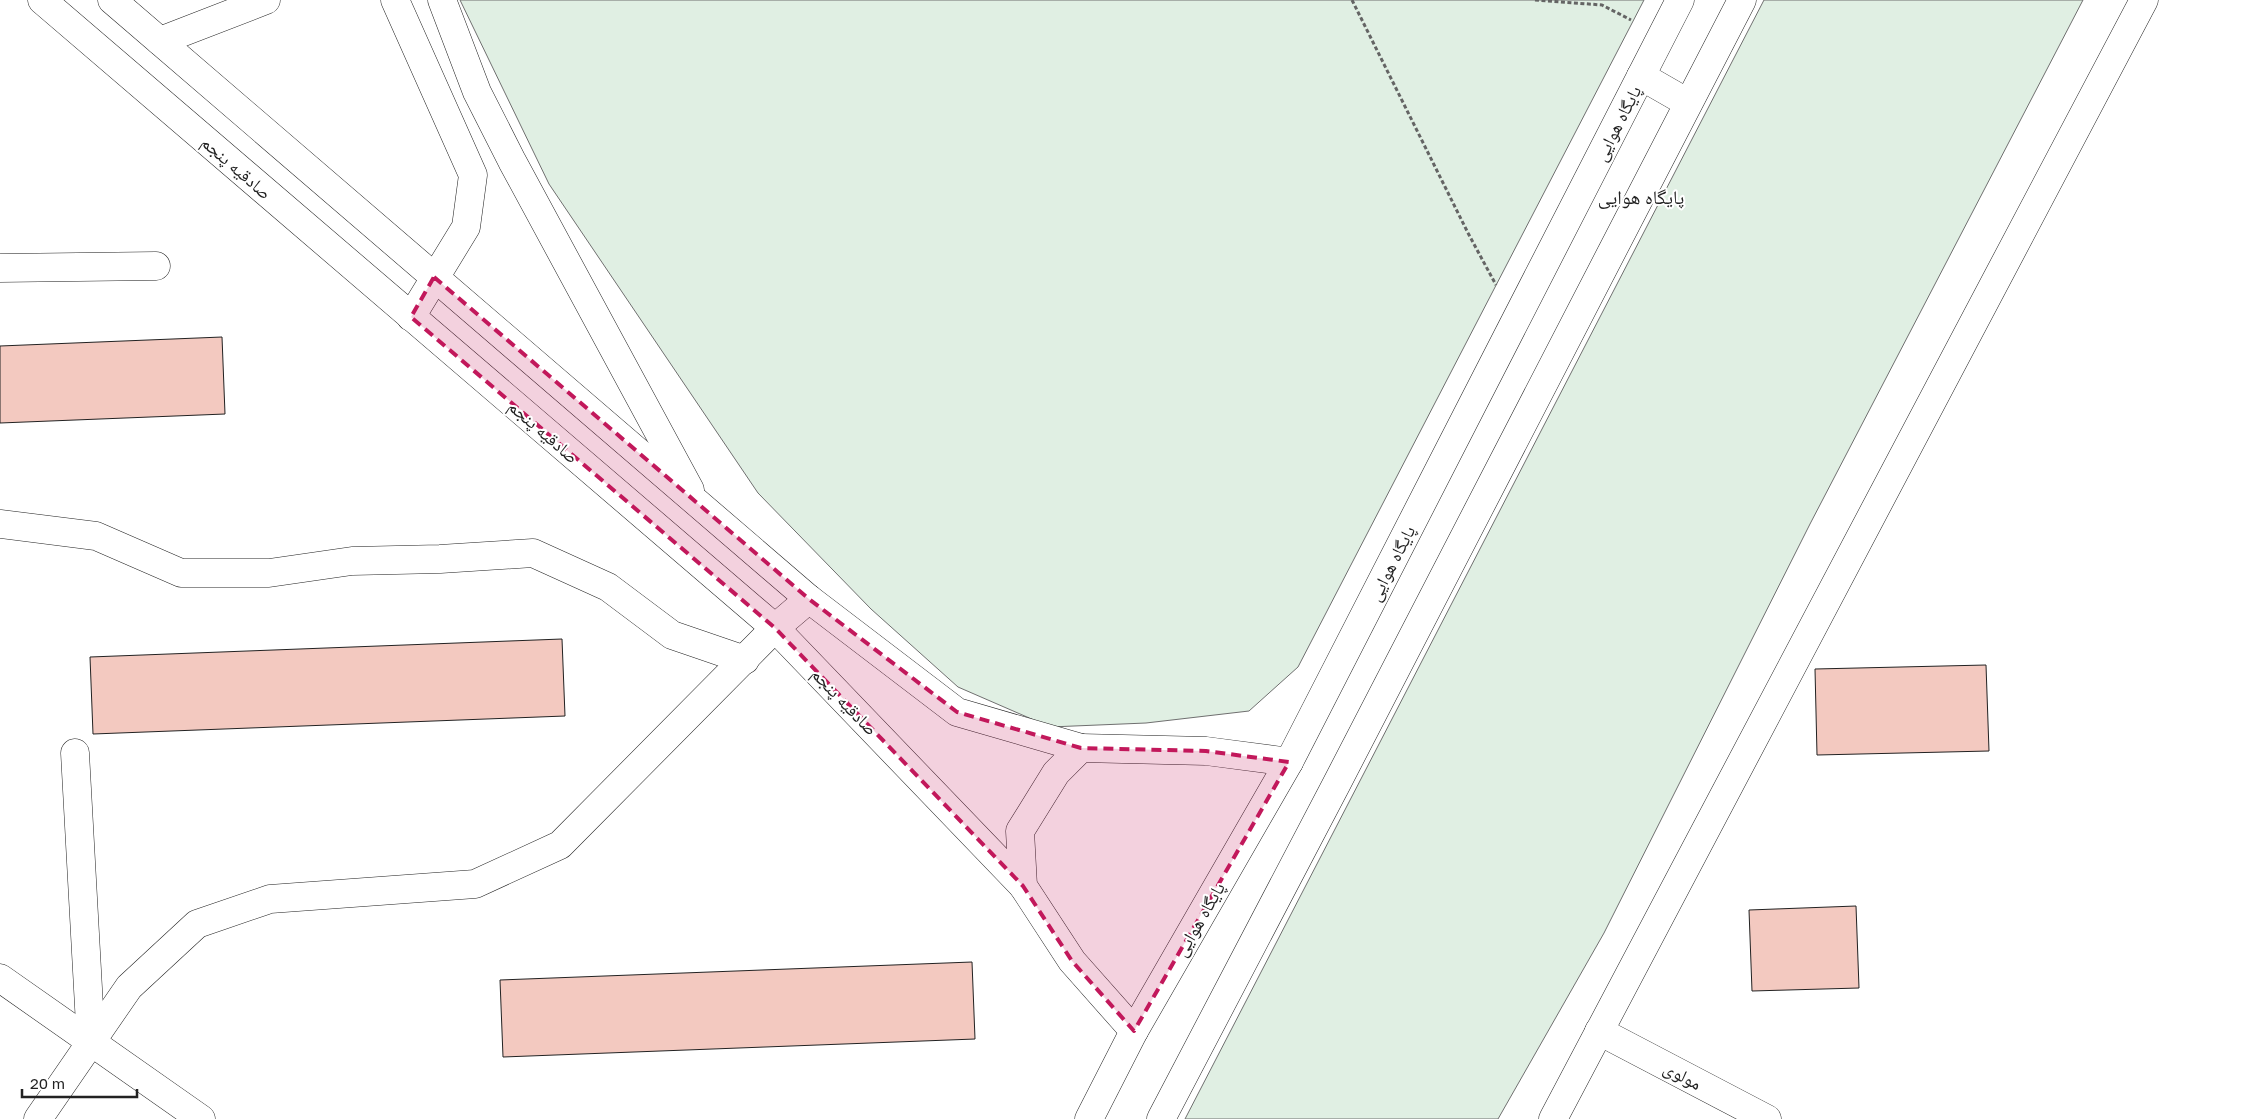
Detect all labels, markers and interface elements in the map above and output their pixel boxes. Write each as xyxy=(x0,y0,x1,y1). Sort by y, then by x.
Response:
street label: پایگاه هوایی xyxy=(1589,81,1646,165)
street label: صادقیه پنجم xyxy=(196,131,277,205)
district label: پایگاه هوایی xyxy=(1598,185,1684,209)
street label: صادقیه پنجم xyxy=(503,395,584,469)
street label: پایگاه هوایی xyxy=(1363,521,1420,605)
street label: صادقیه پنجم xyxy=(806,663,883,741)
street label: پایگاه هوایی xyxy=(1169,878,1230,961)
street label: مولوی xyxy=(1660,1056,1706,1095)
scale bar xyxy=(22,1066,138,1098)
text: 20 m xyxy=(30,1074,65,1092)

